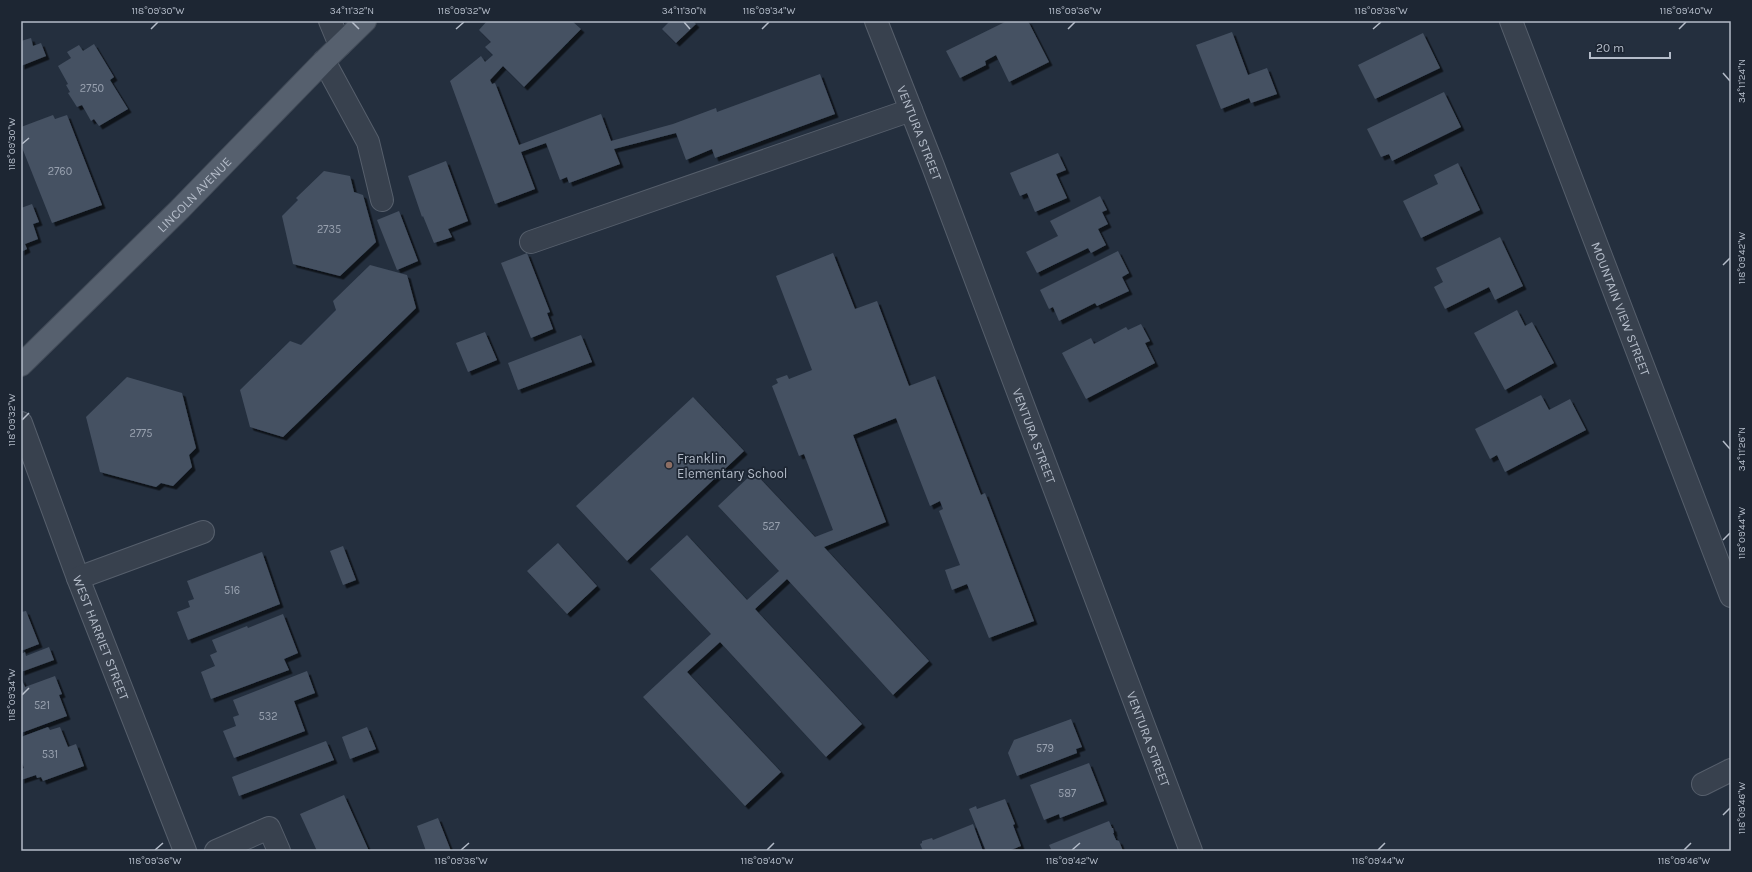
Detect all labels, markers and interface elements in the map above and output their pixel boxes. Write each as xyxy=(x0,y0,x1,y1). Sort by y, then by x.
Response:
text: 118°09'30"W xyxy=(131,5,185,17)
text: 34°11'32"N xyxy=(330,5,374,17)
text: 118°09'32"W xyxy=(438,5,491,17)
text: 34°11'30"N xyxy=(662,5,706,17)
text: 118°09'34"W xyxy=(743,5,795,17)
text: 118°09'36"W xyxy=(1049,5,1101,17)
text: 118°09'38"W xyxy=(1354,5,1408,17)
text: 118°09'40"W xyxy=(1660,5,1712,17)
scale bar xyxy=(1590,34,1670,60)
text: 20 m xyxy=(1596,41,1624,55)
text: 34°11'24"N xyxy=(1736,59,1748,103)
house number: 2750 xyxy=(80,82,104,95)
street label: VENTURA STREET xyxy=(895,83,945,183)
text: 118°09'30"W xyxy=(6,117,18,171)
street label: LINCOLN AVENUE xyxy=(154,154,234,235)
house number: 2760 xyxy=(48,165,72,178)
house number: 2735 xyxy=(317,223,341,236)
text: 118°09'42"W xyxy=(1736,232,1748,284)
street label: MOUNTAIN VIEW STREET xyxy=(1589,239,1654,378)
street label: VENTURA STREET xyxy=(1010,386,1059,486)
text: 118°09'32"W xyxy=(6,393,18,446)
house number: 2775 xyxy=(130,427,152,440)
text: 34°11'26"N xyxy=(1736,427,1748,471)
place label: Franklin Elementary School xyxy=(677,451,787,481)
marker: Franklin Elementary School xyxy=(664,460,674,470)
text: 118°09'44"W xyxy=(1736,507,1748,559)
house number: 527 xyxy=(762,520,780,533)
street label: WEST HARRIET STREET xyxy=(70,573,133,702)
house number: 516 xyxy=(224,584,240,597)
text: 118°09'34"W xyxy=(6,669,18,721)
street label: VENTURA STREET xyxy=(1124,689,1174,789)
house number: 521 xyxy=(34,699,50,712)
house number: 532 xyxy=(258,710,278,723)
house number: 579 xyxy=(1036,742,1054,755)
house number: 531 xyxy=(42,748,58,761)
text: 118°09'46"W xyxy=(1736,782,1748,834)
house number: 587 xyxy=(1058,787,1076,800)
text: 118°09'36"W xyxy=(129,855,181,867)
text: 118°09'38"W xyxy=(434,855,488,867)
text: 118°09'40"W xyxy=(741,855,793,867)
text: 118°09'42"W xyxy=(1046,855,1098,867)
text: 118°09'44"W xyxy=(1352,855,1404,867)
text: 118°09'46"W xyxy=(1658,855,1710,867)

